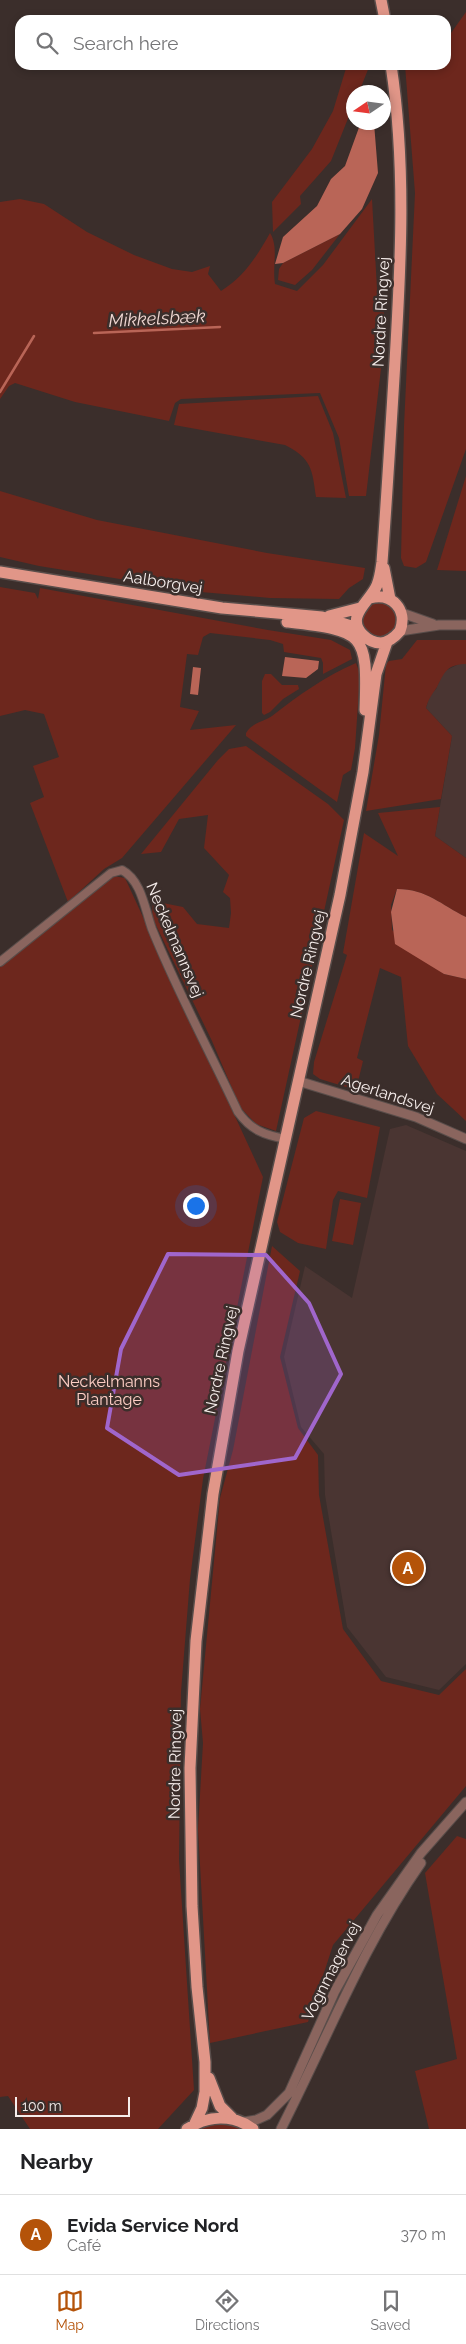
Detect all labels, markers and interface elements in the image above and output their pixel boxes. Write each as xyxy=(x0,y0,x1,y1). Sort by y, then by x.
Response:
search box xyxy=(15,15,451,70)
icon: search xyxy=(33,29,61,57)
text: Search here xyxy=(73,32,179,54)
north arrow xyxy=(346,85,391,130)
street label: Nordre Ringvej xyxy=(369,256,393,368)
water label: Mikkelsbæk xyxy=(108,305,206,331)
street label: Aalborgvej xyxy=(122,566,204,598)
street label: Neckelmannsvej xyxy=(142,880,208,1000)
street label: Nordre Ringvej xyxy=(286,908,330,1020)
street label: Agerlandsvej xyxy=(339,1070,437,1118)
your location xyxy=(183,1193,209,1219)
street label: Nordre Ringvej xyxy=(200,1304,242,1416)
park label: Neckelmanns Plantage xyxy=(58,1372,160,1409)
pin: A xyxy=(392,1549,424,1587)
street label: Nordre Ringvej xyxy=(165,1709,185,1819)
street label: Vognmagervej xyxy=(298,1919,364,2023)
scale bar xyxy=(15,2094,130,2117)
text: 100 m xyxy=(22,2098,62,2114)
text: Nearby xyxy=(20,2149,93,2174)
text: Evida Service Nord xyxy=(67,2214,239,2236)
text: A xyxy=(31,2225,41,2244)
text: 370 m xyxy=(400,2225,446,2244)
text: Café xyxy=(67,2236,101,2255)
tab: Map xyxy=(55,2287,84,2333)
tab: Directions xyxy=(195,2287,260,2333)
tab: Saved xyxy=(370,2287,411,2333)

